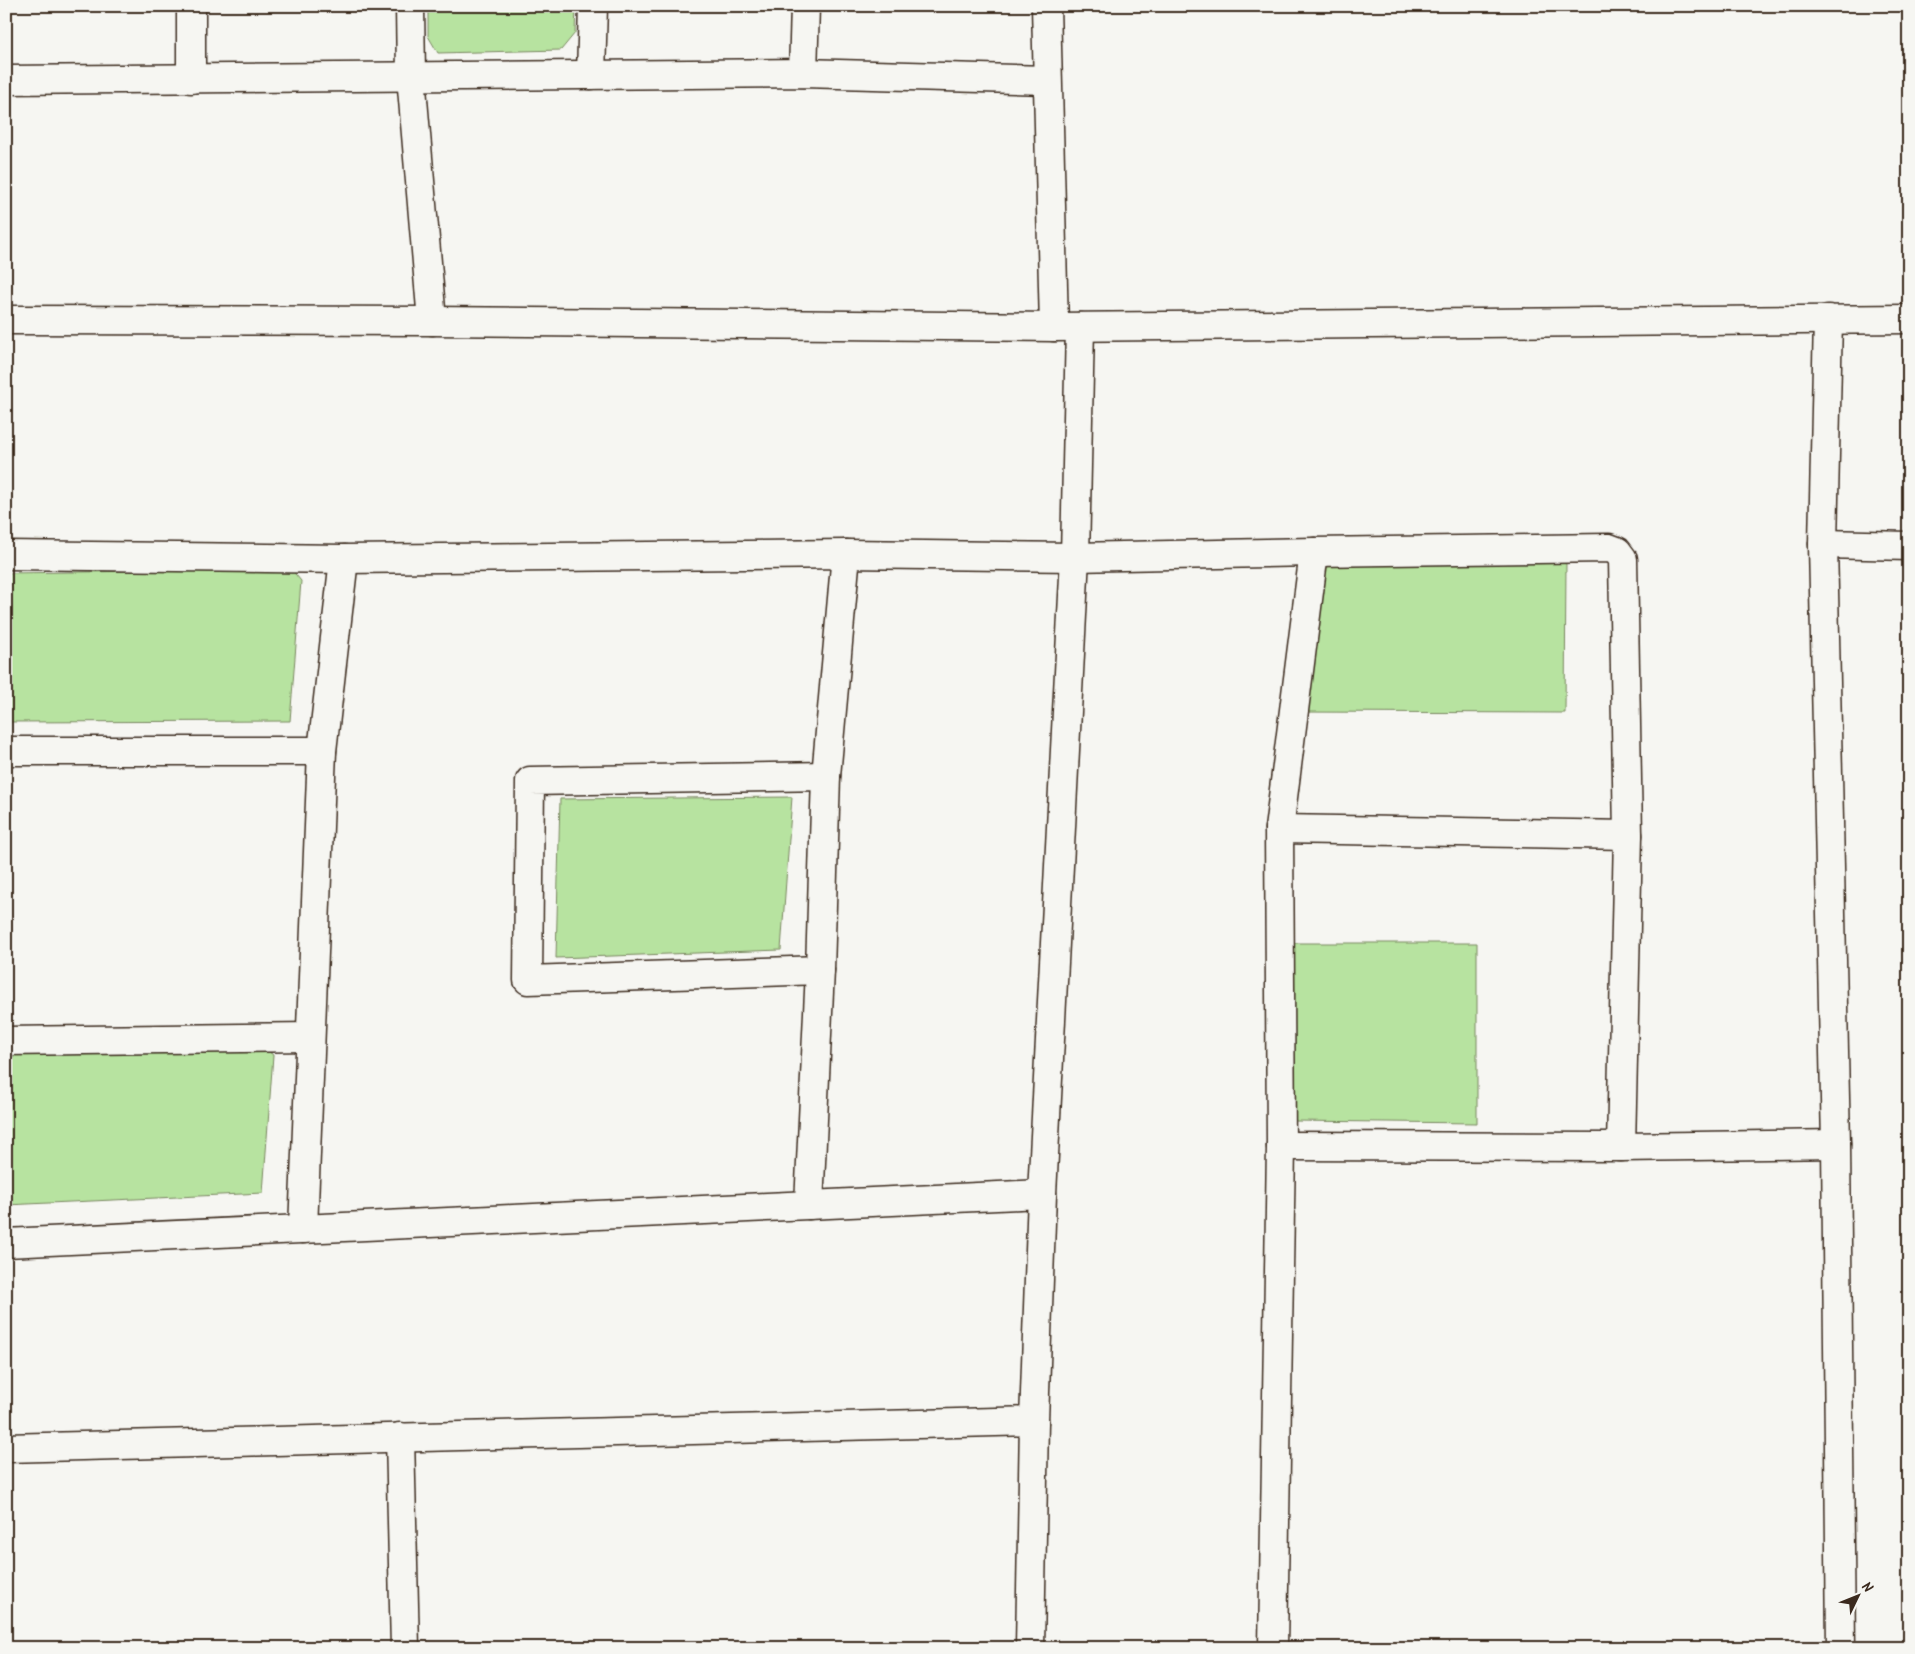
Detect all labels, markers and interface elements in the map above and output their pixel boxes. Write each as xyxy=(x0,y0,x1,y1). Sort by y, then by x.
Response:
north arrow xyxy=(1832,1572,1882,1622)
text: N xyxy=(1856,1577,1878,1599)

